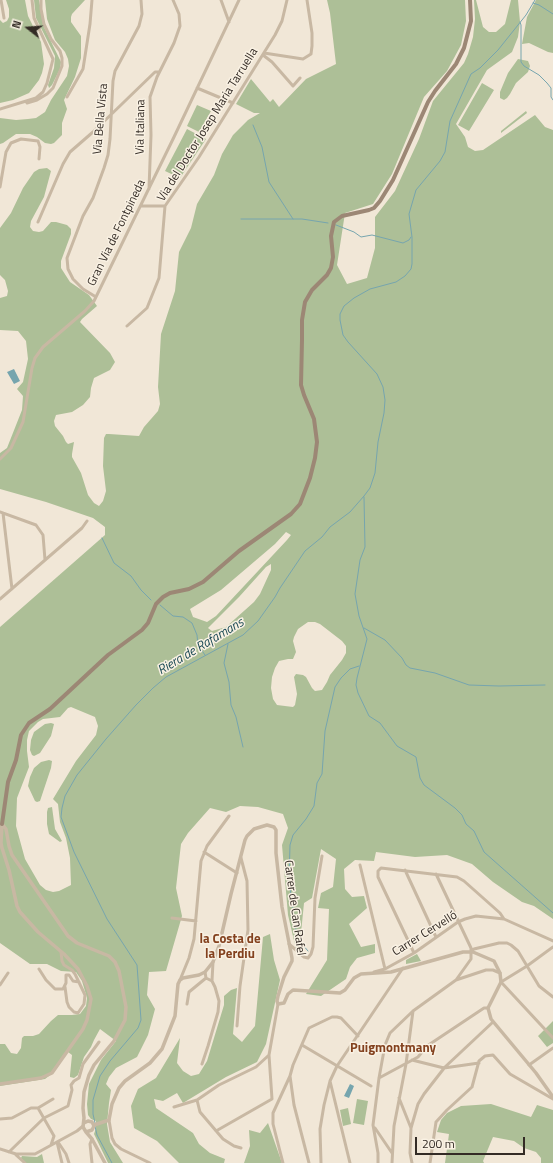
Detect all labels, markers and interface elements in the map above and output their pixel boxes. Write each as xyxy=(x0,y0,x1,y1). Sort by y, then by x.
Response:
north arrow xyxy=(8,8,48,48)
text: N xyxy=(8,19,25,30)
street label: Via del Doctor Josep Maria Tarruella xyxy=(155,46,261,204)
street label: Via Bella Vista xyxy=(91,83,111,155)
street label: Via Italiana xyxy=(133,99,149,155)
street label: Gran Via de Fontpineda xyxy=(85,177,149,289)
water label: Riera de Rafamans xyxy=(155,615,247,679)
street label: Carrer de Can Rafel xyxy=(280,859,308,957)
street label: Carrer Cervelló xyxy=(390,908,460,960)
district label: la Costa de la Perdiu xyxy=(199,932,261,963)
district label: Puigmontmany xyxy=(350,1041,436,1057)
scale bar xyxy=(417,1129,527,1155)
text: 200 m xyxy=(422,1134,455,1153)

